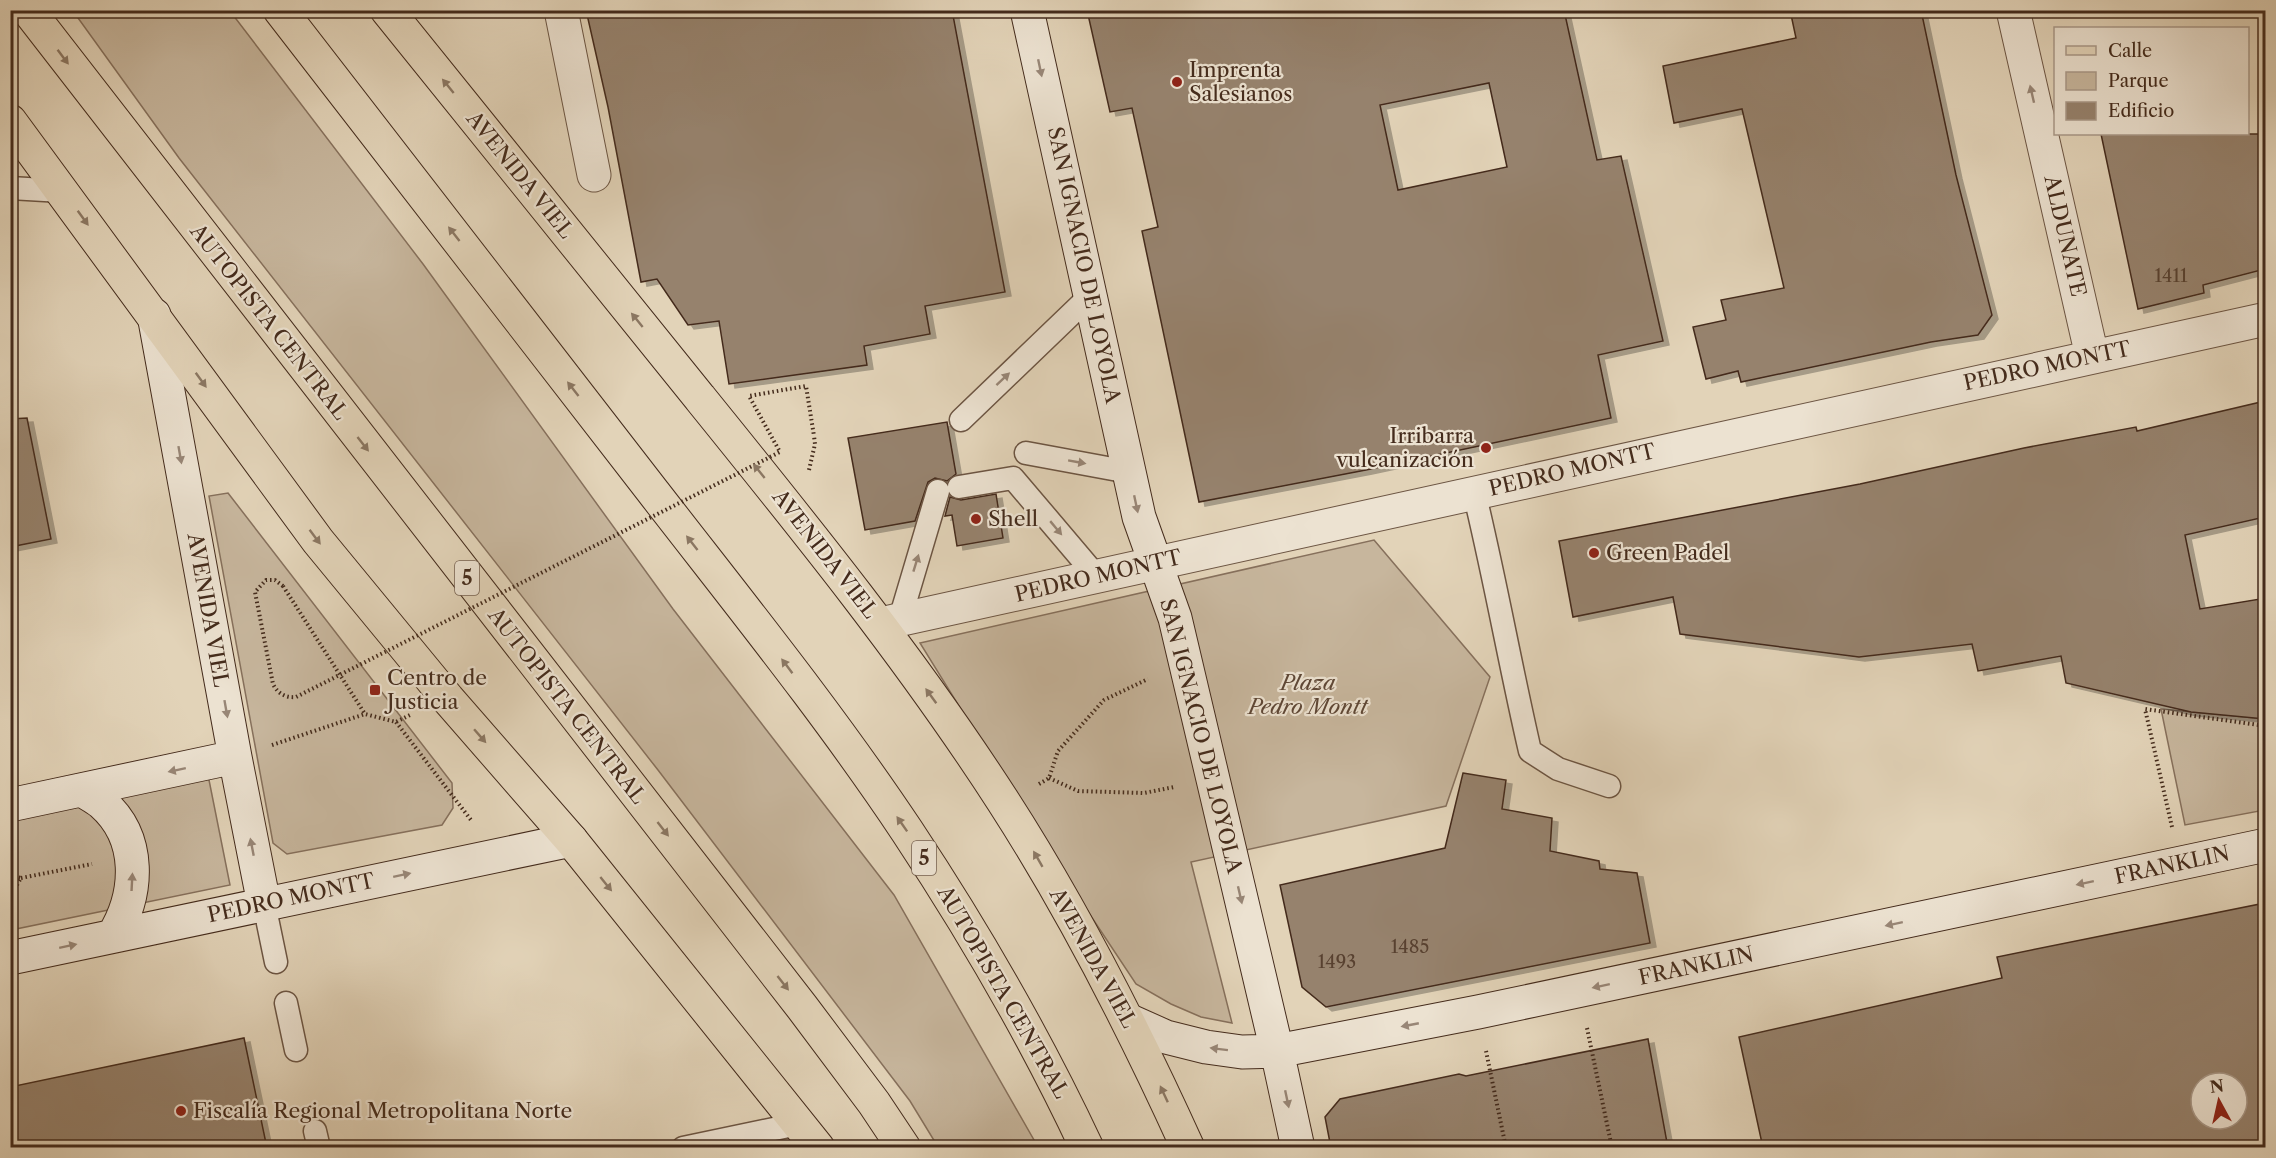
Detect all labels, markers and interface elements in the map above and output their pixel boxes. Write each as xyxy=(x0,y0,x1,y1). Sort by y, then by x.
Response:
legend xyxy=(2054,27,2249,135)
text: Calle xyxy=(2108,40,2152,62)
one-way arrow xyxy=(57,49,69,65)
place label: Imprenta Salesianos xyxy=(1189,57,1292,106)
one-way arrow xyxy=(1036,58,1045,77)
text: Parque xyxy=(2108,70,2169,92)
marker: Imprenta Salesianos xyxy=(1170,75,1184,89)
one-way arrow xyxy=(442,78,455,94)
one-way arrow xyxy=(2027,85,2037,103)
text: Edificio xyxy=(2108,100,2174,122)
street label: AVENIDA VIEL xyxy=(461,105,579,243)
street label: SAN IGNACIO DE LOYOLA xyxy=(1043,124,1126,406)
street label: ALDUNATE xyxy=(2039,172,2092,299)
one-way arrow xyxy=(77,210,89,226)
street label: AUTOPISTA CENTRAL xyxy=(185,218,354,425)
one-way arrow xyxy=(448,227,460,242)
house number: 1411 xyxy=(2154,265,2188,287)
one-way arrow xyxy=(631,312,644,327)
street label: PEDRO MONTT xyxy=(1961,336,2133,395)
one-way arrow xyxy=(195,371,207,387)
one-way arrow xyxy=(995,372,1009,386)
one-way arrow xyxy=(568,381,580,396)
place label: Irribarra vulcanización xyxy=(1335,423,1475,472)
one-way arrow xyxy=(357,435,369,451)
street label: PEDRO MONTT xyxy=(1486,438,1658,501)
marker: Irribarra vulcanización xyxy=(1479,441,1493,455)
one-way arrow xyxy=(176,446,185,465)
one-way arrow xyxy=(1068,458,1087,467)
one-way arrow xyxy=(753,463,766,479)
street label: AVENIDA VIEL xyxy=(767,484,883,623)
one-way arrow xyxy=(1132,495,1142,513)
place label: Shell xyxy=(988,506,1038,531)
marker: Shell xyxy=(969,512,983,526)
one-way arrow xyxy=(1049,520,1062,536)
one-way arrow xyxy=(309,529,321,545)
street label: AVENIDA VIEL xyxy=(182,530,234,689)
one-way arrow xyxy=(687,535,699,550)
place label: Green Padel xyxy=(1606,540,1729,565)
street label: PEDRO MONTT xyxy=(1012,544,1184,607)
marker: Green Padel xyxy=(1587,546,1601,560)
one-way arrow xyxy=(912,554,921,572)
road number: 5 xyxy=(455,561,479,595)
street label: SAN IGNACIO DE LOYOLA xyxy=(1155,596,1248,876)
street label: AUTOPISTA CENTRAL xyxy=(483,602,652,809)
one-way arrow xyxy=(781,659,793,674)
place label: Centro de Justicia xyxy=(384,665,487,714)
park label: Plaza Pedro Montt xyxy=(1246,670,1369,719)
marker: Centro de Justicia xyxy=(368,683,382,697)
one-way arrow xyxy=(925,688,937,704)
one-way arrow xyxy=(222,700,231,719)
one-way arrow xyxy=(473,728,486,743)
one-way arrow xyxy=(168,765,187,775)
one-way arrow xyxy=(896,816,908,832)
one-way arrow xyxy=(657,822,669,837)
one-way arrow xyxy=(247,837,256,856)
street label: FRANKLIN xyxy=(2112,840,2232,889)
road number: 5 xyxy=(912,841,936,875)
one-way arrow xyxy=(1032,851,1043,867)
street label: PEDRO MONTT xyxy=(205,868,377,927)
one-way arrow xyxy=(393,870,412,879)
one-way arrow xyxy=(127,872,137,891)
one-way arrow xyxy=(600,877,612,892)
one-way arrow xyxy=(2076,879,2094,889)
street label: AUTOPISTA CENTRAL xyxy=(932,880,1075,1103)
street label: AVENIDA VIEL xyxy=(1044,883,1142,1032)
one-way arrow xyxy=(1236,886,1246,904)
one-way arrow xyxy=(1884,920,1903,929)
house number: 1485 xyxy=(1391,936,1429,958)
one-way arrow xyxy=(58,941,77,950)
street label: FRANKLIN xyxy=(1636,941,1756,990)
house number: 1493 xyxy=(1318,951,1356,973)
one-way arrow xyxy=(777,975,789,991)
one-way arrow xyxy=(1591,982,1610,991)
one-way arrow xyxy=(1400,1021,1419,1030)
one-way arrow xyxy=(1209,1044,1228,1054)
north arrow xyxy=(2189,1071,2249,1131)
text: N xyxy=(2209,1075,2225,1097)
one-way arrow xyxy=(1159,1086,1168,1103)
one-way arrow xyxy=(1283,1090,1292,1109)
place label: Fiscalía Regional Metropolitana Norte xyxy=(193,1098,572,1123)
marker: Fiscalía Regional Metropolitana Norte xyxy=(174,1104,188,1118)

